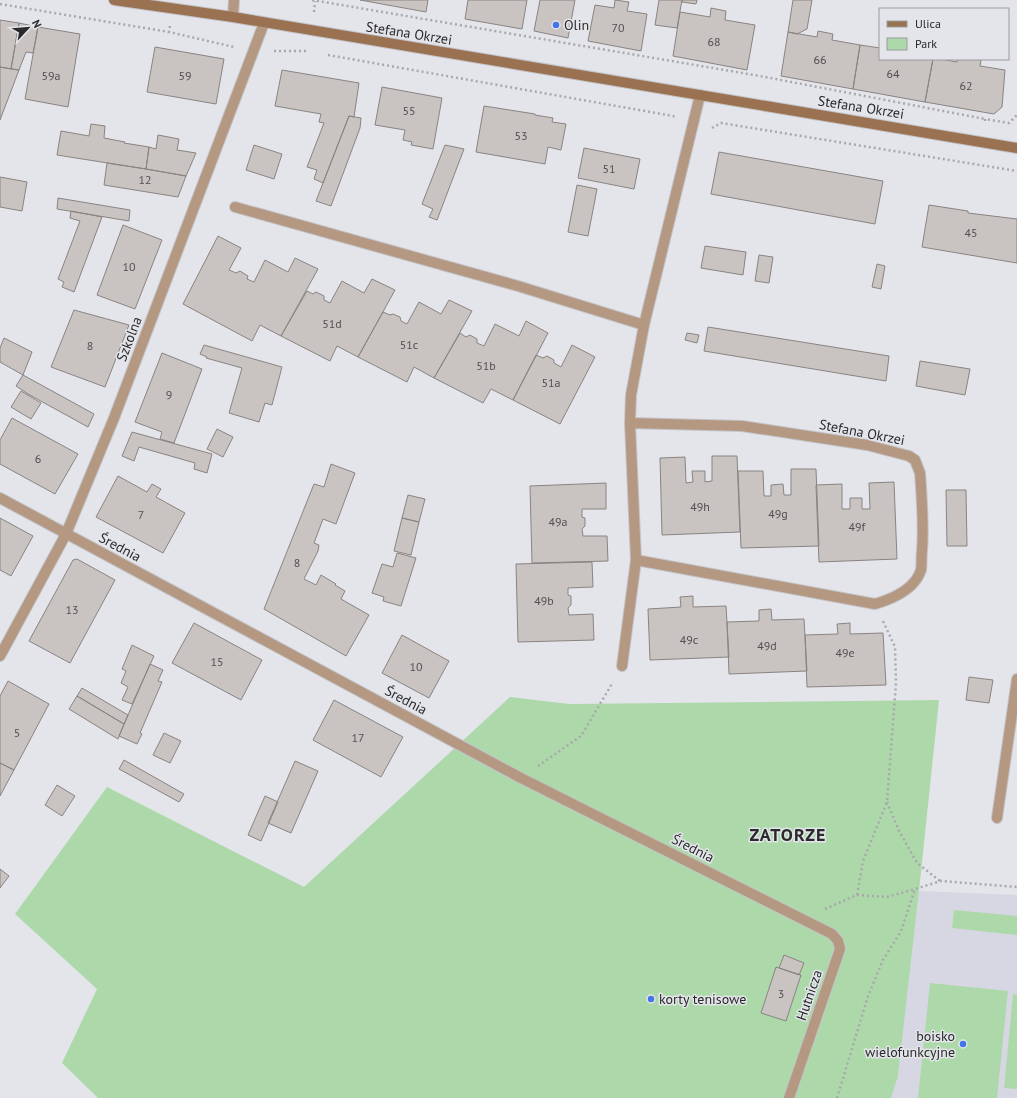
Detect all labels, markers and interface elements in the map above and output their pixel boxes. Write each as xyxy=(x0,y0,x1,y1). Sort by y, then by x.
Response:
north arrow xyxy=(8,8,48,48)
legend xyxy=(879,8,1009,60)
place label: Olin xyxy=(564,16,589,34)
text: Ulica xyxy=(915,16,941,31)
text: N xyxy=(29,17,45,30)
street label: Stefana Okrzei xyxy=(365,17,453,49)
marker: Olin xyxy=(551,20,561,30)
house number: 70 xyxy=(611,20,625,35)
house number: 68 xyxy=(707,34,721,49)
text: Park xyxy=(915,36,937,51)
house number: 66 xyxy=(813,52,827,67)
house number: 64 xyxy=(886,66,900,81)
house number: 59a xyxy=(41,68,61,83)
house number: 59 xyxy=(178,68,192,83)
house number: 62 xyxy=(959,78,973,93)
street label: Stefana Okrzei xyxy=(817,91,905,123)
house number: 55 xyxy=(402,103,416,118)
house number: 53 xyxy=(514,128,528,143)
house number: 51 xyxy=(602,161,616,176)
house number: 12 xyxy=(138,172,152,187)
house number: 45 xyxy=(964,225,978,240)
house number: 10 xyxy=(122,259,136,274)
street label: Szkolna xyxy=(112,314,146,364)
house number: 51d xyxy=(322,316,342,331)
house number: 51c xyxy=(400,337,419,352)
house number: 8 xyxy=(87,338,93,353)
house number: 51b xyxy=(476,358,496,373)
house number: 51a xyxy=(541,375,561,390)
house number: 9 xyxy=(166,387,172,402)
street label: Stefana Okrzei xyxy=(818,415,906,449)
house number: 6 xyxy=(35,451,41,466)
house number: 49h xyxy=(690,499,710,514)
house number: 49g xyxy=(768,506,788,521)
house number: 7 xyxy=(138,507,144,522)
house number: 49a xyxy=(548,514,568,529)
house number: 49f xyxy=(849,519,867,534)
street label: Średnia xyxy=(96,528,144,566)
house number: 8 xyxy=(294,555,300,570)
house number: 49b xyxy=(534,593,554,608)
house number: 13 xyxy=(65,602,79,617)
house number: 49c xyxy=(680,632,699,647)
house number: 49d xyxy=(757,638,777,653)
house number: 49e xyxy=(835,645,855,660)
house number: 15 xyxy=(210,654,224,669)
house number: 10 xyxy=(409,659,423,674)
street label: Średnia xyxy=(382,681,430,719)
house number: 5 xyxy=(14,725,20,740)
house number: 17 xyxy=(351,730,365,745)
district label: ZATORZE xyxy=(750,823,826,846)
street label: Średnia xyxy=(669,830,717,866)
street label: Hutnicza xyxy=(792,967,826,1023)
house number: 3 xyxy=(778,986,784,1001)
place label: korty tenisowe xyxy=(659,990,746,1008)
marker: korty tenisowe xyxy=(646,994,656,1004)
place label: boisko wielofunkcyjne xyxy=(865,1027,955,1061)
marker: boisko wielofunkcyjne xyxy=(958,1039,968,1049)

